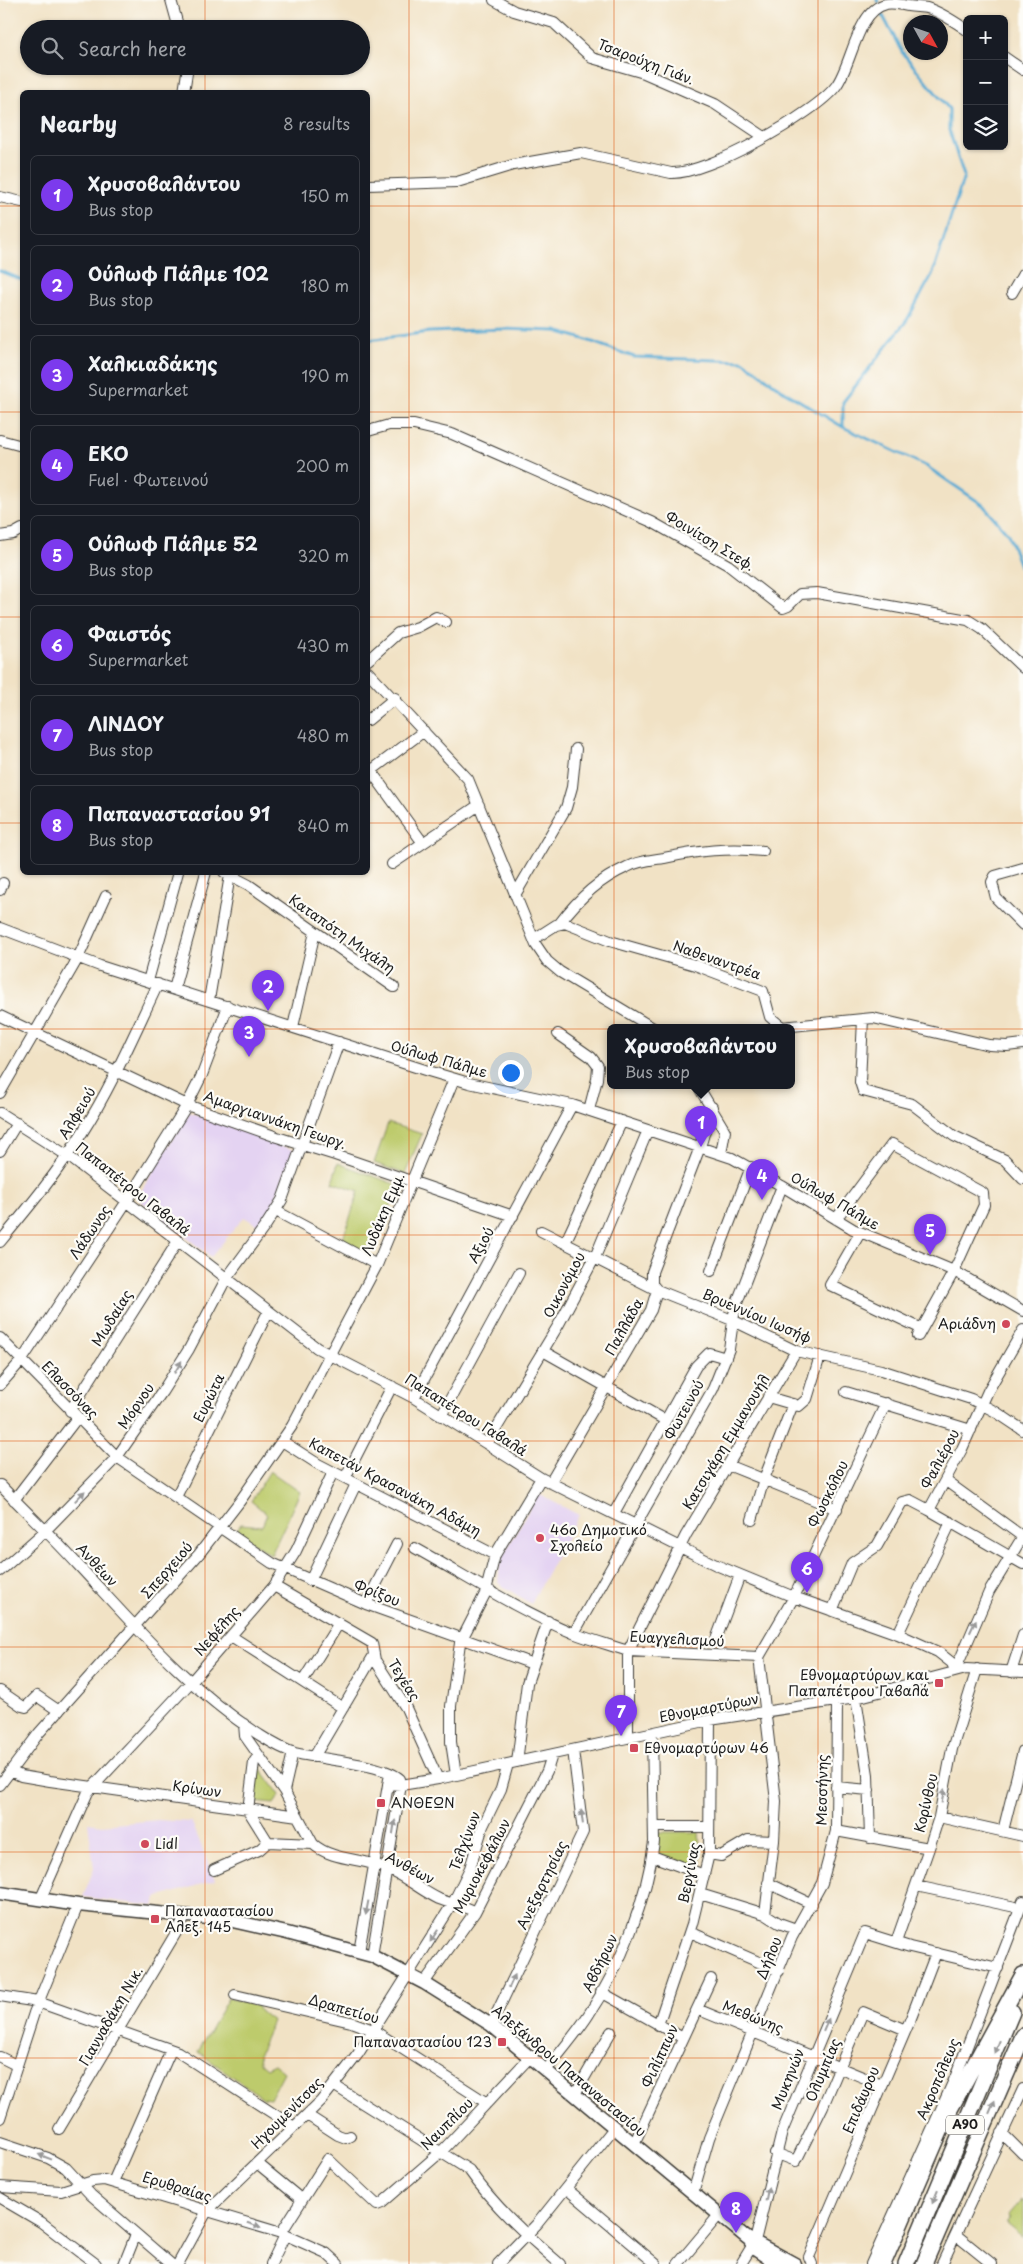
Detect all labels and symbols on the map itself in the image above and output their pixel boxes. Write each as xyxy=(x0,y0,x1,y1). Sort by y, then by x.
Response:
north arrow xyxy=(903,15,948,60)
street label: Τσαρούχη Γιάν. xyxy=(595,33,697,90)
street label: Φοινίτση Στεφ. xyxy=(661,506,759,576)
street label: Καταπότη Μιχάλη xyxy=(285,889,400,978)
street label: Ναθεναντρέα xyxy=(670,935,764,984)
pin: 2 xyxy=(252,970,284,1011)
pin: 3 xyxy=(233,1016,265,1057)
street label: Ούλωφ Πάλμε xyxy=(388,1035,490,1082)
your location xyxy=(498,1060,524,1086)
street label: Αλφειού xyxy=(53,1083,100,1143)
street label: Αμαργιαννάκη Γεωργ. xyxy=(201,1085,349,1154)
pin: 1 xyxy=(685,1106,717,1147)
street label: Παπαπέτρου Γαβαλά xyxy=(71,1137,195,1240)
pin: 4 xyxy=(746,1159,778,1200)
street label: Ούλωφ Πάλμε xyxy=(787,1167,884,1235)
street label: Λυδάκη Εμμ. xyxy=(356,1169,409,1259)
street label: Λάδωνος xyxy=(64,1200,115,1263)
pin: 5 xyxy=(914,1214,946,1255)
street label: Αξιού xyxy=(462,1223,499,1267)
street label: Οικονόμου xyxy=(537,1248,590,1322)
street label: Βρυεννίου Ιωσήφ xyxy=(699,1283,815,1348)
street label: Μωδαίας xyxy=(86,1285,137,1350)
street label: Παλλάδα xyxy=(599,1294,648,1359)
place label: Αριάδνη xyxy=(938,1313,996,1334)
marker: Αριάδνη xyxy=(1000,1318,1012,1330)
street label: Ελασσόνας xyxy=(37,1356,103,1423)
one-way arrow xyxy=(173,1361,182,1374)
street label: Παπαπέτρου Γαβαλά xyxy=(401,1368,532,1461)
street label: Ευρώτα xyxy=(188,1370,229,1426)
street label: Κατσιγάρη Εμμανουήλ xyxy=(677,1370,774,1513)
street label: Φωτεινού xyxy=(658,1376,709,1444)
street label: Μόρνου xyxy=(112,1378,159,1433)
street label: Φαλιέρου xyxy=(915,1425,964,1493)
street label: Καπετάν Κρασανάκη Αδάμη xyxy=(305,1432,485,1541)
street label: Φωσκόλου xyxy=(802,1457,853,1531)
one-way arrow xyxy=(74,1490,86,1502)
place label: 46ο Δημοτικό Σχολείο xyxy=(550,1519,647,1556)
marker: 46ο Δημοτικό Σχολείο xyxy=(534,1532,546,1544)
street label: Σπερχειού xyxy=(136,1537,197,1603)
street label: Ανθέων xyxy=(72,1538,123,1591)
pin: 6 xyxy=(791,1552,823,1593)
street label: Φρίξου xyxy=(351,1574,403,1611)
street label: Νεφέλης xyxy=(189,1601,244,1660)
one-way arrow xyxy=(970,1619,978,1633)
street label: Ευαγγελισμού xyxy=(629,1626,725,1651)
street label: Τεγέας xyxy=(383,1655,426,1705)
place label: Εθνομαρτύρων και Παπαπέτρου Γαβαλά xyxy=(788,1664,929,1701)
marker: Εθνομαρτύρων και Παπαπέτρου Γαβαλά xyxy=(933,1677,945,1689)
street label: Εθνομαρτύρων xyxy=(657,1688,761,1727)
pin: 7 xyxy=(605,1695,637,1736)
place label: Εθνομαρτύρων 46 xyxy=(644,1737,769,1758)
marker: Εθνομαρτύρων 46 xyxy=(628,1742,640,1754)
street label: Μεσσήνης xyxy=(810,1754,833,1826)
street label: Κορίνθου xyxy=(908,1771,943,1835)
street label: Κρίνων xyxy=(171,1775,223,1802)
one-way arrow xyxy=(939,1788,947,1804)
place label: ΑΝΘΕΩΝ xyxy=(391,1792,455,1813)
marker: ΑΝΘΕΩΝ xyxy=(375,1797,387,1809)
street label: Τελχίνων xyxy=(444,1808,486,1874)
one-way arrow xyxy=(578,1808,586,1824)
street label: Μυριοκεφάλων xyxy=(448,1815,515,1917)
one-way arrow xyxy=(391,1818,399,1834)
place label: Lidl xyxy=(155,1833,178,1854)
street label: Ανεξαρτησίας xyxy=(511,1837,572,1933)
marker: Lidl xyxy=(139,1838,151,1850)
street label: Βεργίνας xyxy=(672,1841,705,1905)
street label: Ανθέων xyxy=(382,1846,439,1889)
place label: Παπαναστασίου Αλεξ. 145 xyxy=(165,1900,274,1937)
one-way arrow xyxy=(363,1900,371,1916)
marker: Παπαναστασίου Αλεξ. 145 xyxy=(149,1913,161,1925)
one-way arrow xyxy=(429,1930,438,1943)
street label: Αβδήρων xyxy=(576,1930,623,1996)
street label: Δήλου xyxy=(751,1933,787,1982)
street label: Γιανναδάκη Νικ. xyxy=(74,1962,148,2069)
one-way arrow xyxy=(508,1974,516,1988)
street label: Δραπετίου xyxy=(306,1988,382,2029)
street label: Μεθώνης xyxy=(719,1995,787,2038)
street label: Αλεξάνδρου Παπαναστασίου xyxy=(488,2000,651,2142)
one-way arrow xyxy=(822,2018,830,2032)
street label: Φιλίππων xyxy=(636,2020,683,2091)
place label: Παπαναστασίου 123 xyxy=(353,2031,492,2052)
street label: Ολυμπίας xyxy=(800,2035,845,2105)
street label: Ακροπόλεως xyxy=(911,2035,964,2123)
marker: Παπαναστασίου 123 xyxy=(496,2036,508,2048)
one-way arrow xyxy=(993,2040,1001,2054)
street label: Μυκηνών xyxy=(766,2045,809,2113)
street label: Επιδάυρου xyxy=(837,2063,884,2137)
street label: Ηγουμενίτσας xyxy=(246,2072,327,2153)
street label: Ναυπλίου xyxy=(416,2093,478,2155)
one-way arrow xyxy=(989,2100,997,2114)
road number: Α90 xyxy=(946,2116,984,2134)
one-way arrow xyxy=(37,2153,52,2161)
street label: Ερυθραίας xyxy=(140,2166,214,2207)
one-way arrow xyxy=(763,2186,771,2202)
one-way arrow xyxy=(930,2190,938,2204)
pin: 8 xyxy=(720,2192,752,2233)
one-way arrow xyxy=(247,2221,262,2229)

